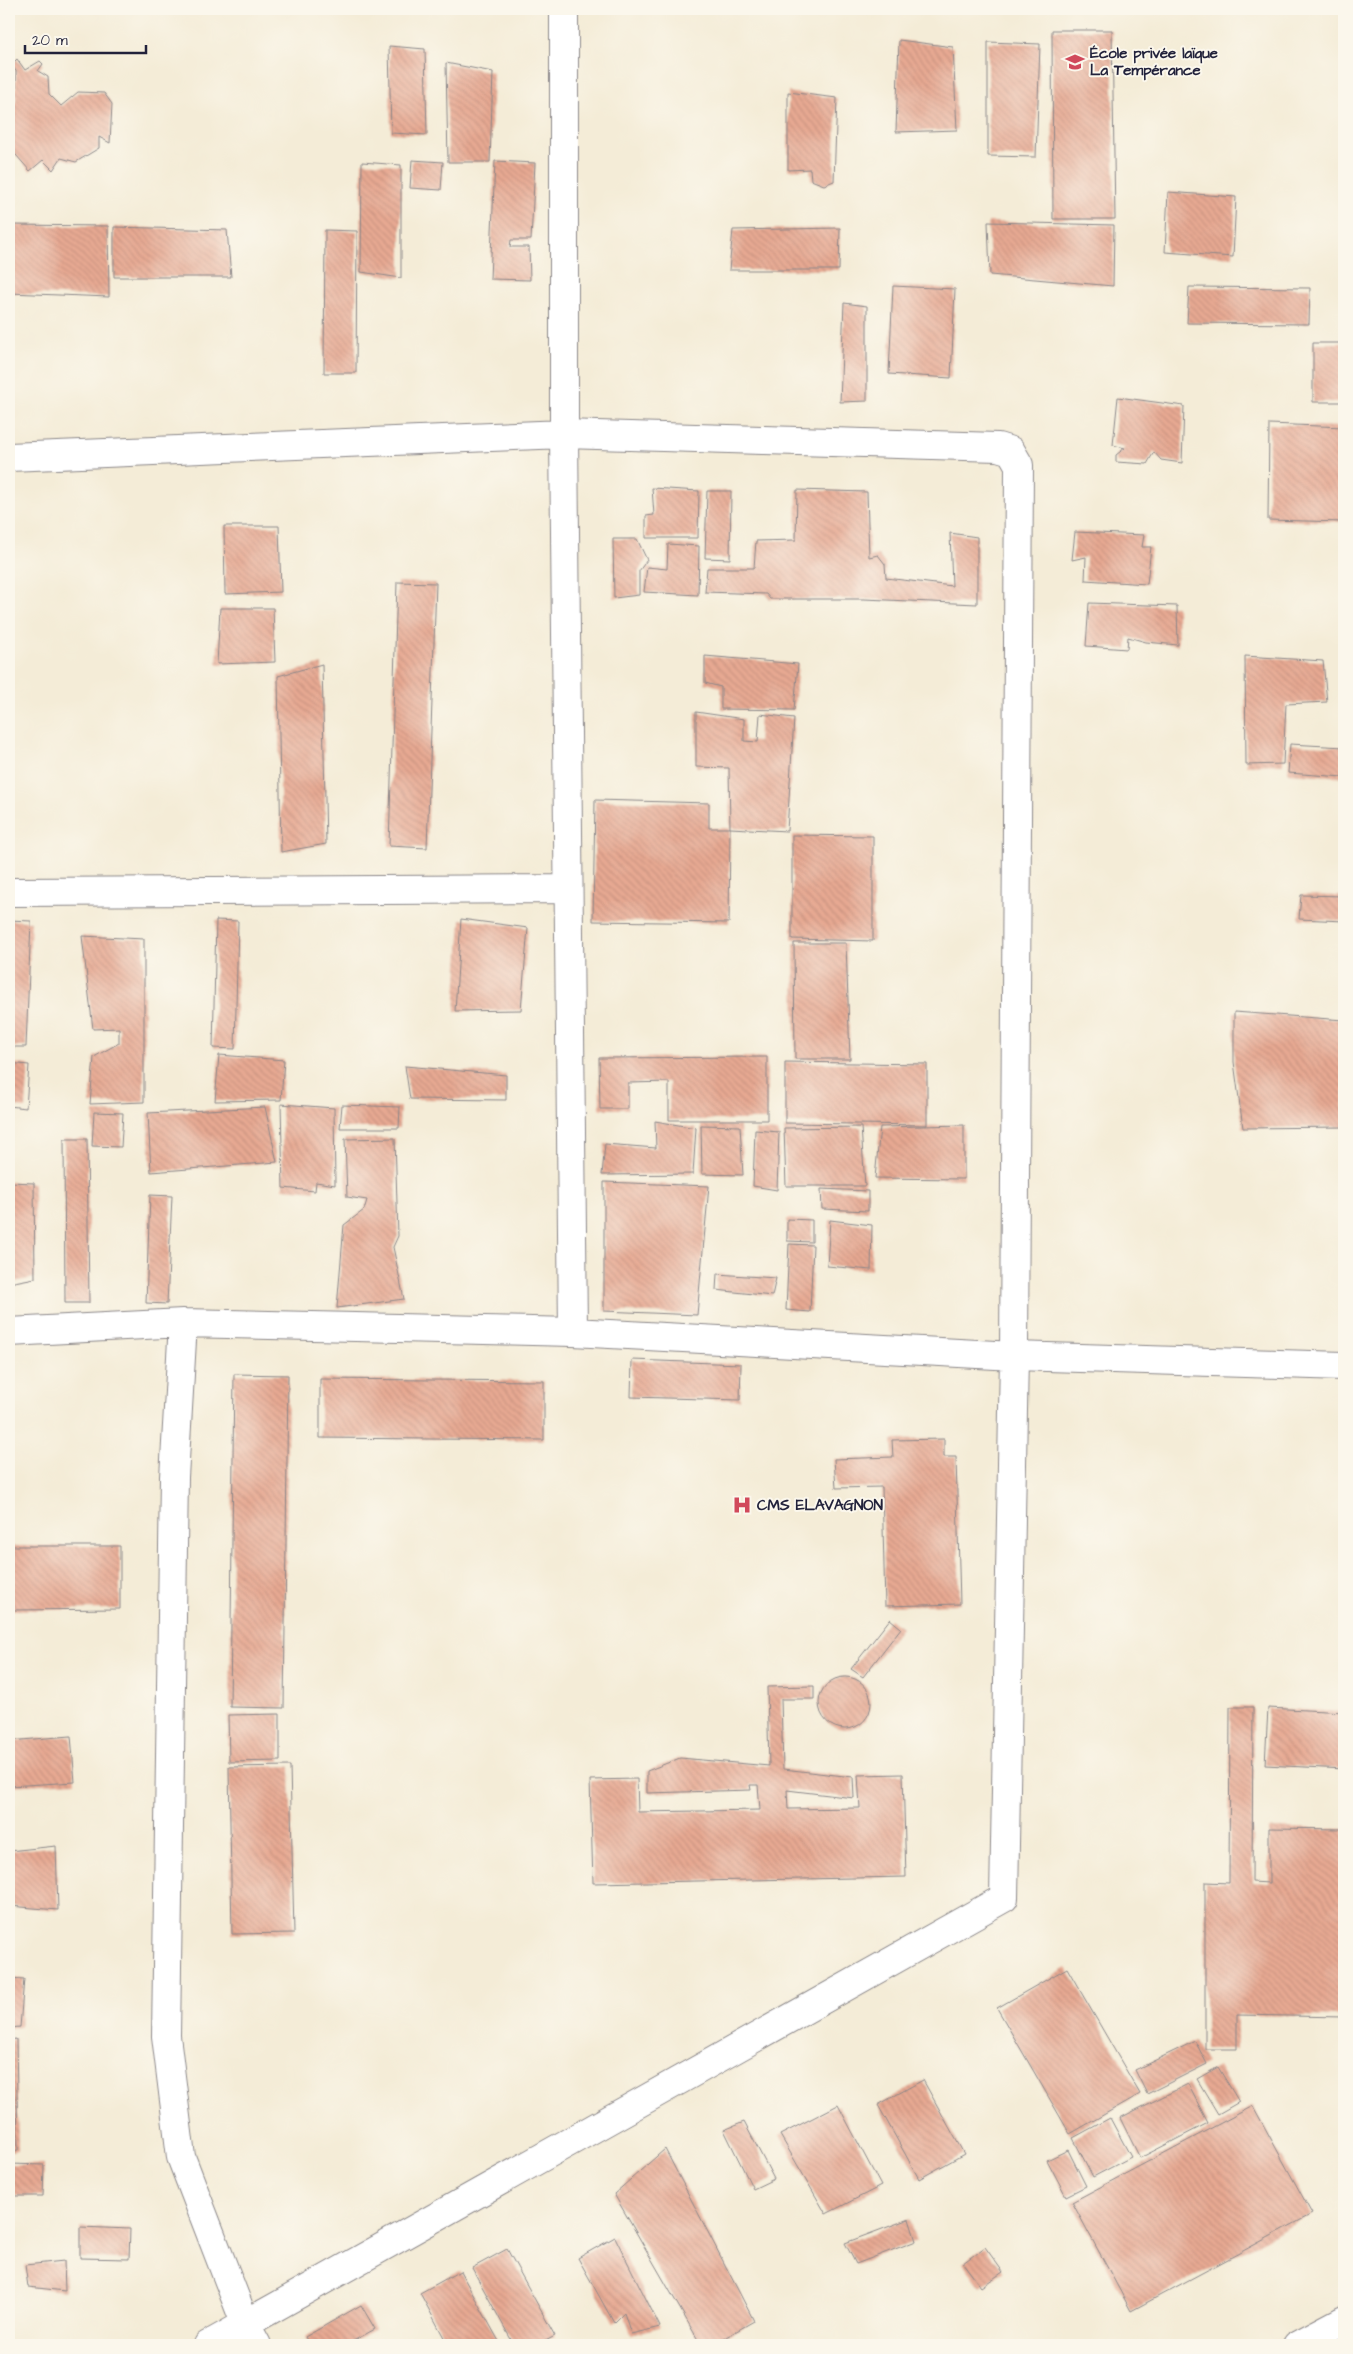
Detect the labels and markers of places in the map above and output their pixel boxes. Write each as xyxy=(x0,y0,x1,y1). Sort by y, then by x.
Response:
place label: École privée laïque La Tempérance xyxy=(1090,43,1218,81)
school or university icon: École privée laïque La Tempérance xyxy=(1064,51,1086,73)
hospital icon: CMS ELAVAGNON xyxy=(731,1494,753,1516)
place label: CMS ELAVAGNON xyxy=(757,1495,883,1516)

